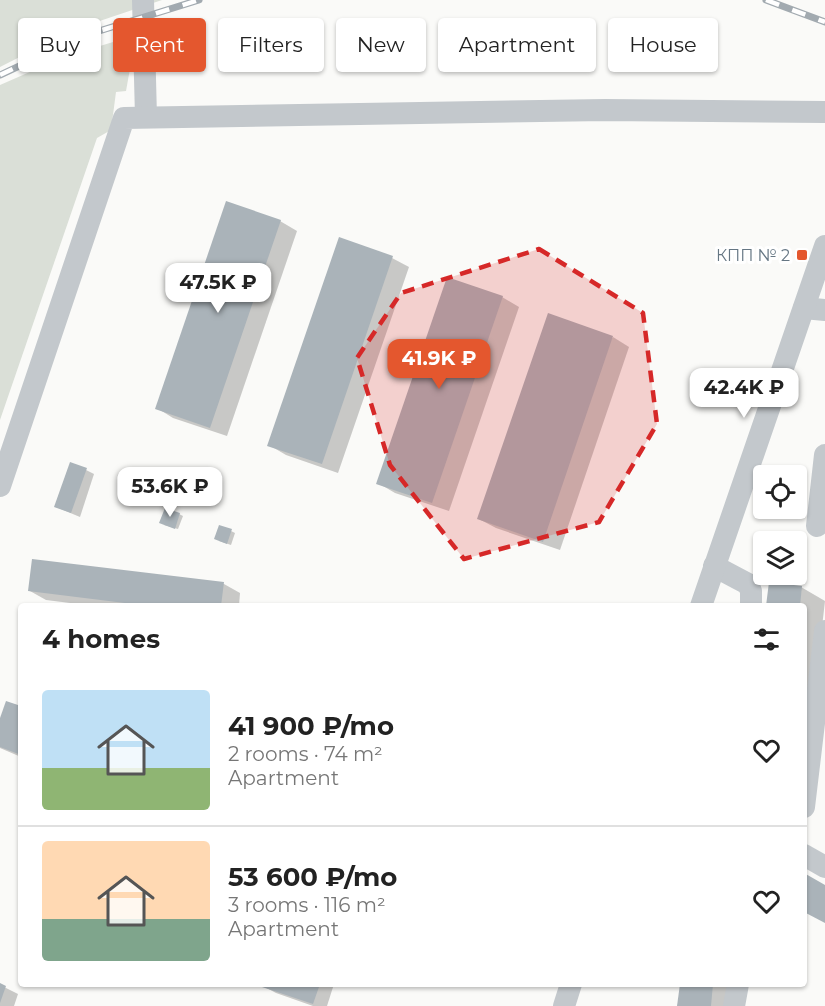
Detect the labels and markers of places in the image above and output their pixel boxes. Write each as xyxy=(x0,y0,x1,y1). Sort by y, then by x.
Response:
place label: КПП № 2 xyxy=(716,246,790,265)
marker: КПП № 2 xyxy=(795,248,809,262)
pin: 47.5K ₽ xyxy=(163,263,273,314)
pin: 41.9K ₽ xyxy=(384,339,494,390)
pin: 42.4K ₽ xyxy=(689,368,799,419)
pin: 53.6K ₽ xyxy=(115,467,225,518)

